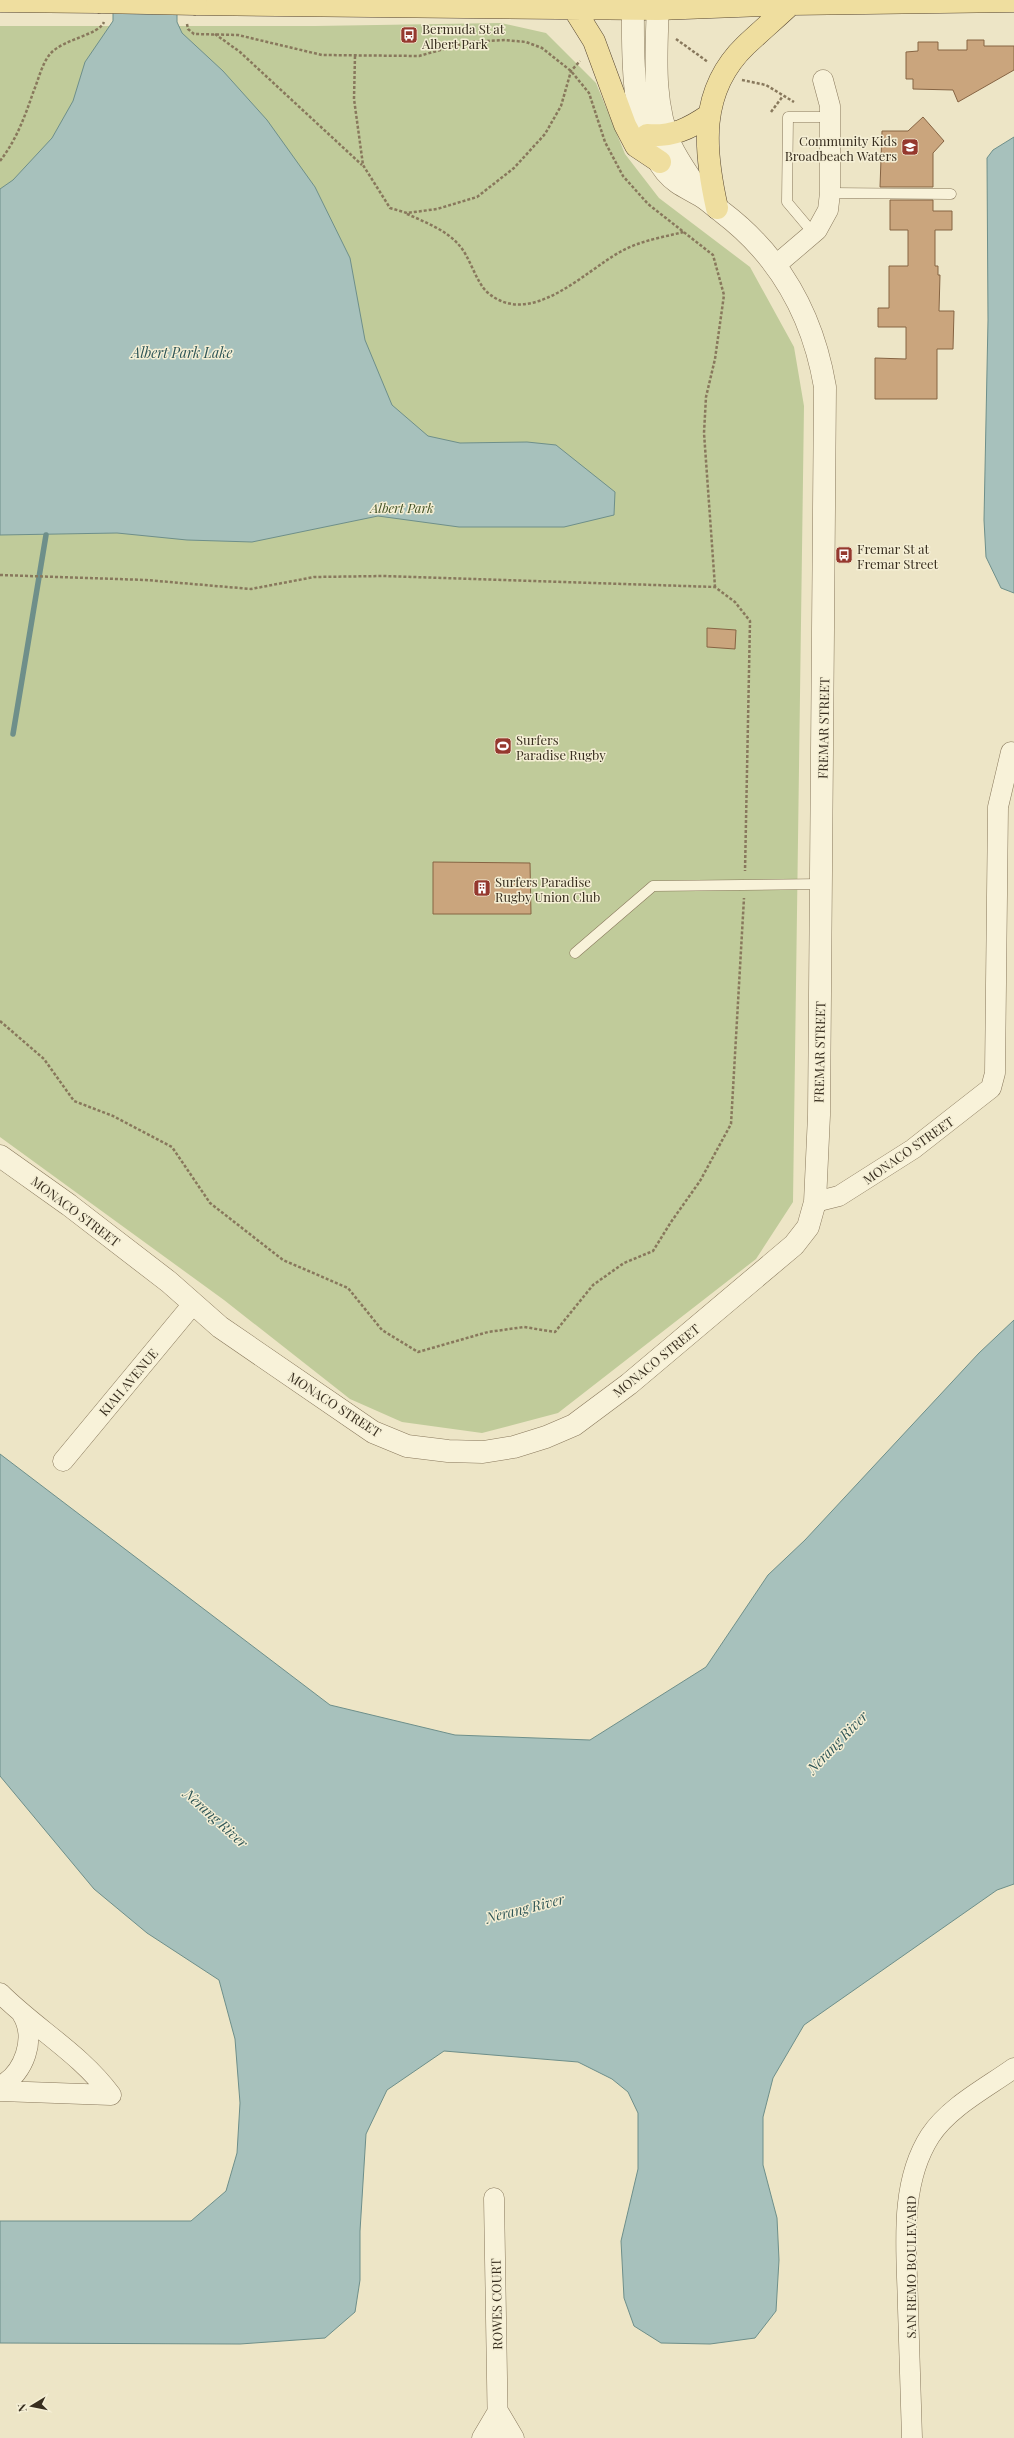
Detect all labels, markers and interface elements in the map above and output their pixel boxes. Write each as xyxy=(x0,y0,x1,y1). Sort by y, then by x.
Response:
place label: Bermuda St at Albert Park xyxy=(421,20,505,52)
bus stop icon: Bermuda St at Albert Park xyxy=(399,25,419,45)
place label: Community Kids Broadbeach Waters xyxy=(785,132,897,164)
school or university icon: Community Kids Broadbeach Waters xyxy=(900,137,920,157)
water label: Albert Park Lake xyxy=(130,343,232,362)
park label: Albert Park xyxy=(368,499,434,516)
place label: Fremar St at Fremar Street xyxy=(857,540,939,572)
bus stop icon: Fremar St at Fremar Street xyxy=(834,545,854,565)
street label: FREMAR STREET xyxy=(814,677,832,779)
place label: Surfers Paradise Rugby xyxy=(516,731,606,763)
sports icon: Surfers Paradise Rugby xyxy=(493,736,513,756)
place label: Surfers Paradise Rugby Union Club xyxy=(495,873,600,905)
building icon: Surfers Paradise Rugby Union Club xyxy=(472,878,492,898)
street label: FREMAR STREET xyxy=(810,1001,828,1103)
street label: MONACO STREET xyxy=(859,1112,957,1188)
street label: MONACO STREET xyxy=(28,1172,124,1250)
street label: MONACO STREET xyxy=(609,1320,703,1400)
street label: KIAH AVENUE xyxy=(95,1345,161,1419)
street label: MONACO STREET xyxy=(285,1368,385,1440)
water label: Nerang River xyxy=(801,1706,872,1779)
water label: Nerang River xyxy=(178,1783,253,1852)
water label: Nerang River xyxy=(482,1889,567,1927)
street label: SAN REMO BOULEVARD xyxy=(902,2196,919,2338)
street label: ROWES COURT xyxy=(487,2258,505,2350)
north arrow xyxy=(12,2386,52,2426)
text: N xyxy=(14,2403,30,2413)

